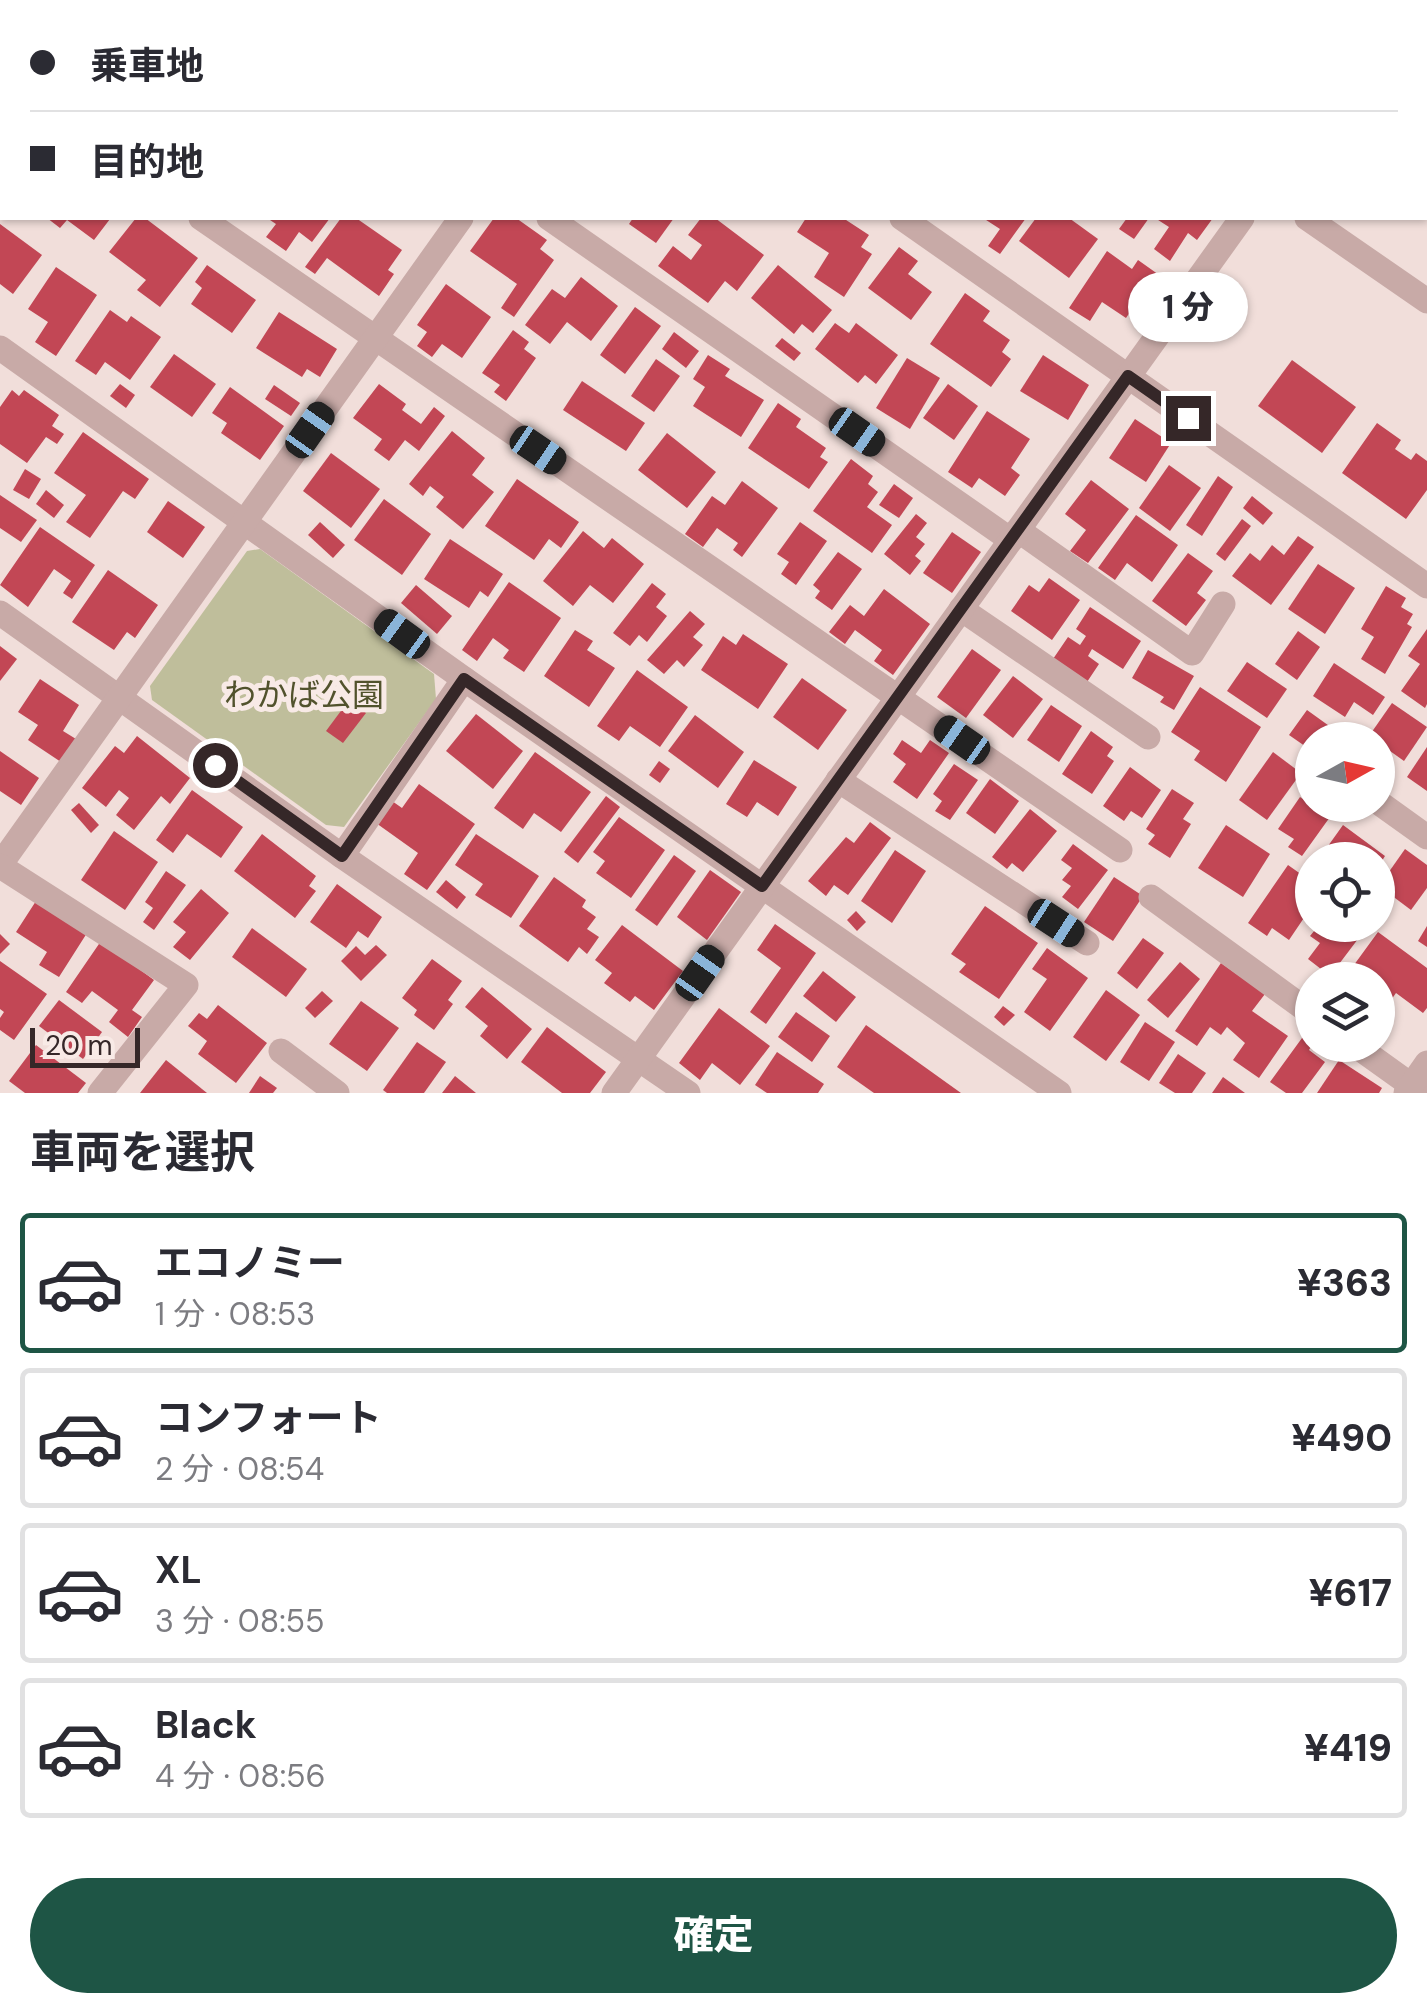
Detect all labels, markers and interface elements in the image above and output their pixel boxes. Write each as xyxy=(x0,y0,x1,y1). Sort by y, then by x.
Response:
text: 乗車地 xyxy=(90,41,204,91)
text: 目的地 xyxy=(90,137,204,187)
callout: 1 分 xyxy=(1128,273,1248,343)
text: 1 分 xyxy=(1162,286,1214,328)
route end xyxy=(1166,396,1211,441)
car xyxy=(281,397,339,463)
car xyxy=(824,403,890,461)
car xyxy=(505,421,571,479)
car xyxy=(369,604,435,664)
park label: わかば公園 xyxy=(224,674,384,716)
car xyxy=(929,711,995,769)
north arrow xyxy=(1295,722,1395,822)
map controls xyxy=(1295,722,1395,1062)
route start xyxy=(193,743,238,788)
button: locate xyxy=(1295,842,1395,942)
car xyxy=(1023,894,1089,952)
car xyxy=(671,940,729,1006)
button: layers xyxy=(1295,962,1395,1062)
scale bar xyxy=(30,1023,140,1068)
text: 20 m xyxy=(45,1027,112,1064)
text: 車両を選択 xyxy=(30,1123,255,1182)
icon: car xyxy=(35,1238,125,1328)
text: エコノミー xyxy=(155,1238,345,1288)
text: ¥363 xyxy=(1297,1258,1392,1308)
text: 1 分 · 08:53 xyxy=(155,1293,315,1335)
icon: car xyxy=(35,1393,125,1483)
text: コンフォート xyxy=(155,1393,382,1443)
text: ¥490 xyxy=(1291,1413,1392,1463)
text: 2 分 · 08:54 xyxy=(155,1448,324,1490)
text: XL xyxy=(155,1545,202,1595)
icon: car xyxy=(35,1548,125,1638)
text: ¥617 xyxy=(1309,1568,1392,1618)
text: 3 分 · 08:55 xyxy=(155,1600,325,1642)
text: Black xyxy=(155,1700,257,1750)
icon: car xyxy=(35,1703,125,1793)
text: ¥419 xyxy=(1304,1723,1392,1773)
text: 4 分 · 08:56 xyxy=(155,1755,326,1797)
button: 確定 xyxy=(30,1878,1397,1993)

